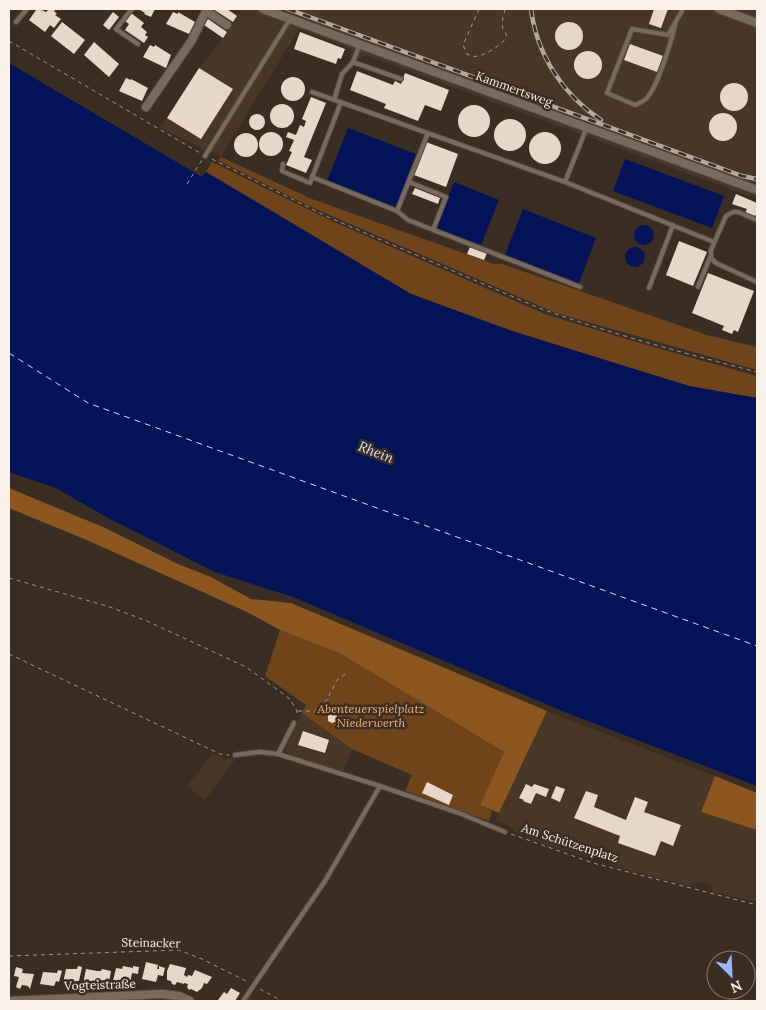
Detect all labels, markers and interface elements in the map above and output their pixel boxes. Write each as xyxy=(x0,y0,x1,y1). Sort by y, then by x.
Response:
street label: Kammertsweg xyxy=(474,68,555,109)
water label: Rhein xyxy=(356,437,397,467)
park label: Abenteuerspielplatz Niederwerth xyxy=(317,701,425,730)
street label: Am Schützenplatz xyxy=(519,820,620,865)
street label: Steinacker xyxy=(121,934,182,951)
north arrow xyxy=(706,950,756,1000)
street label: Vogteistraße xyxy=(63,976,137,993)
text: N xyxy=(728,976,745,997)

